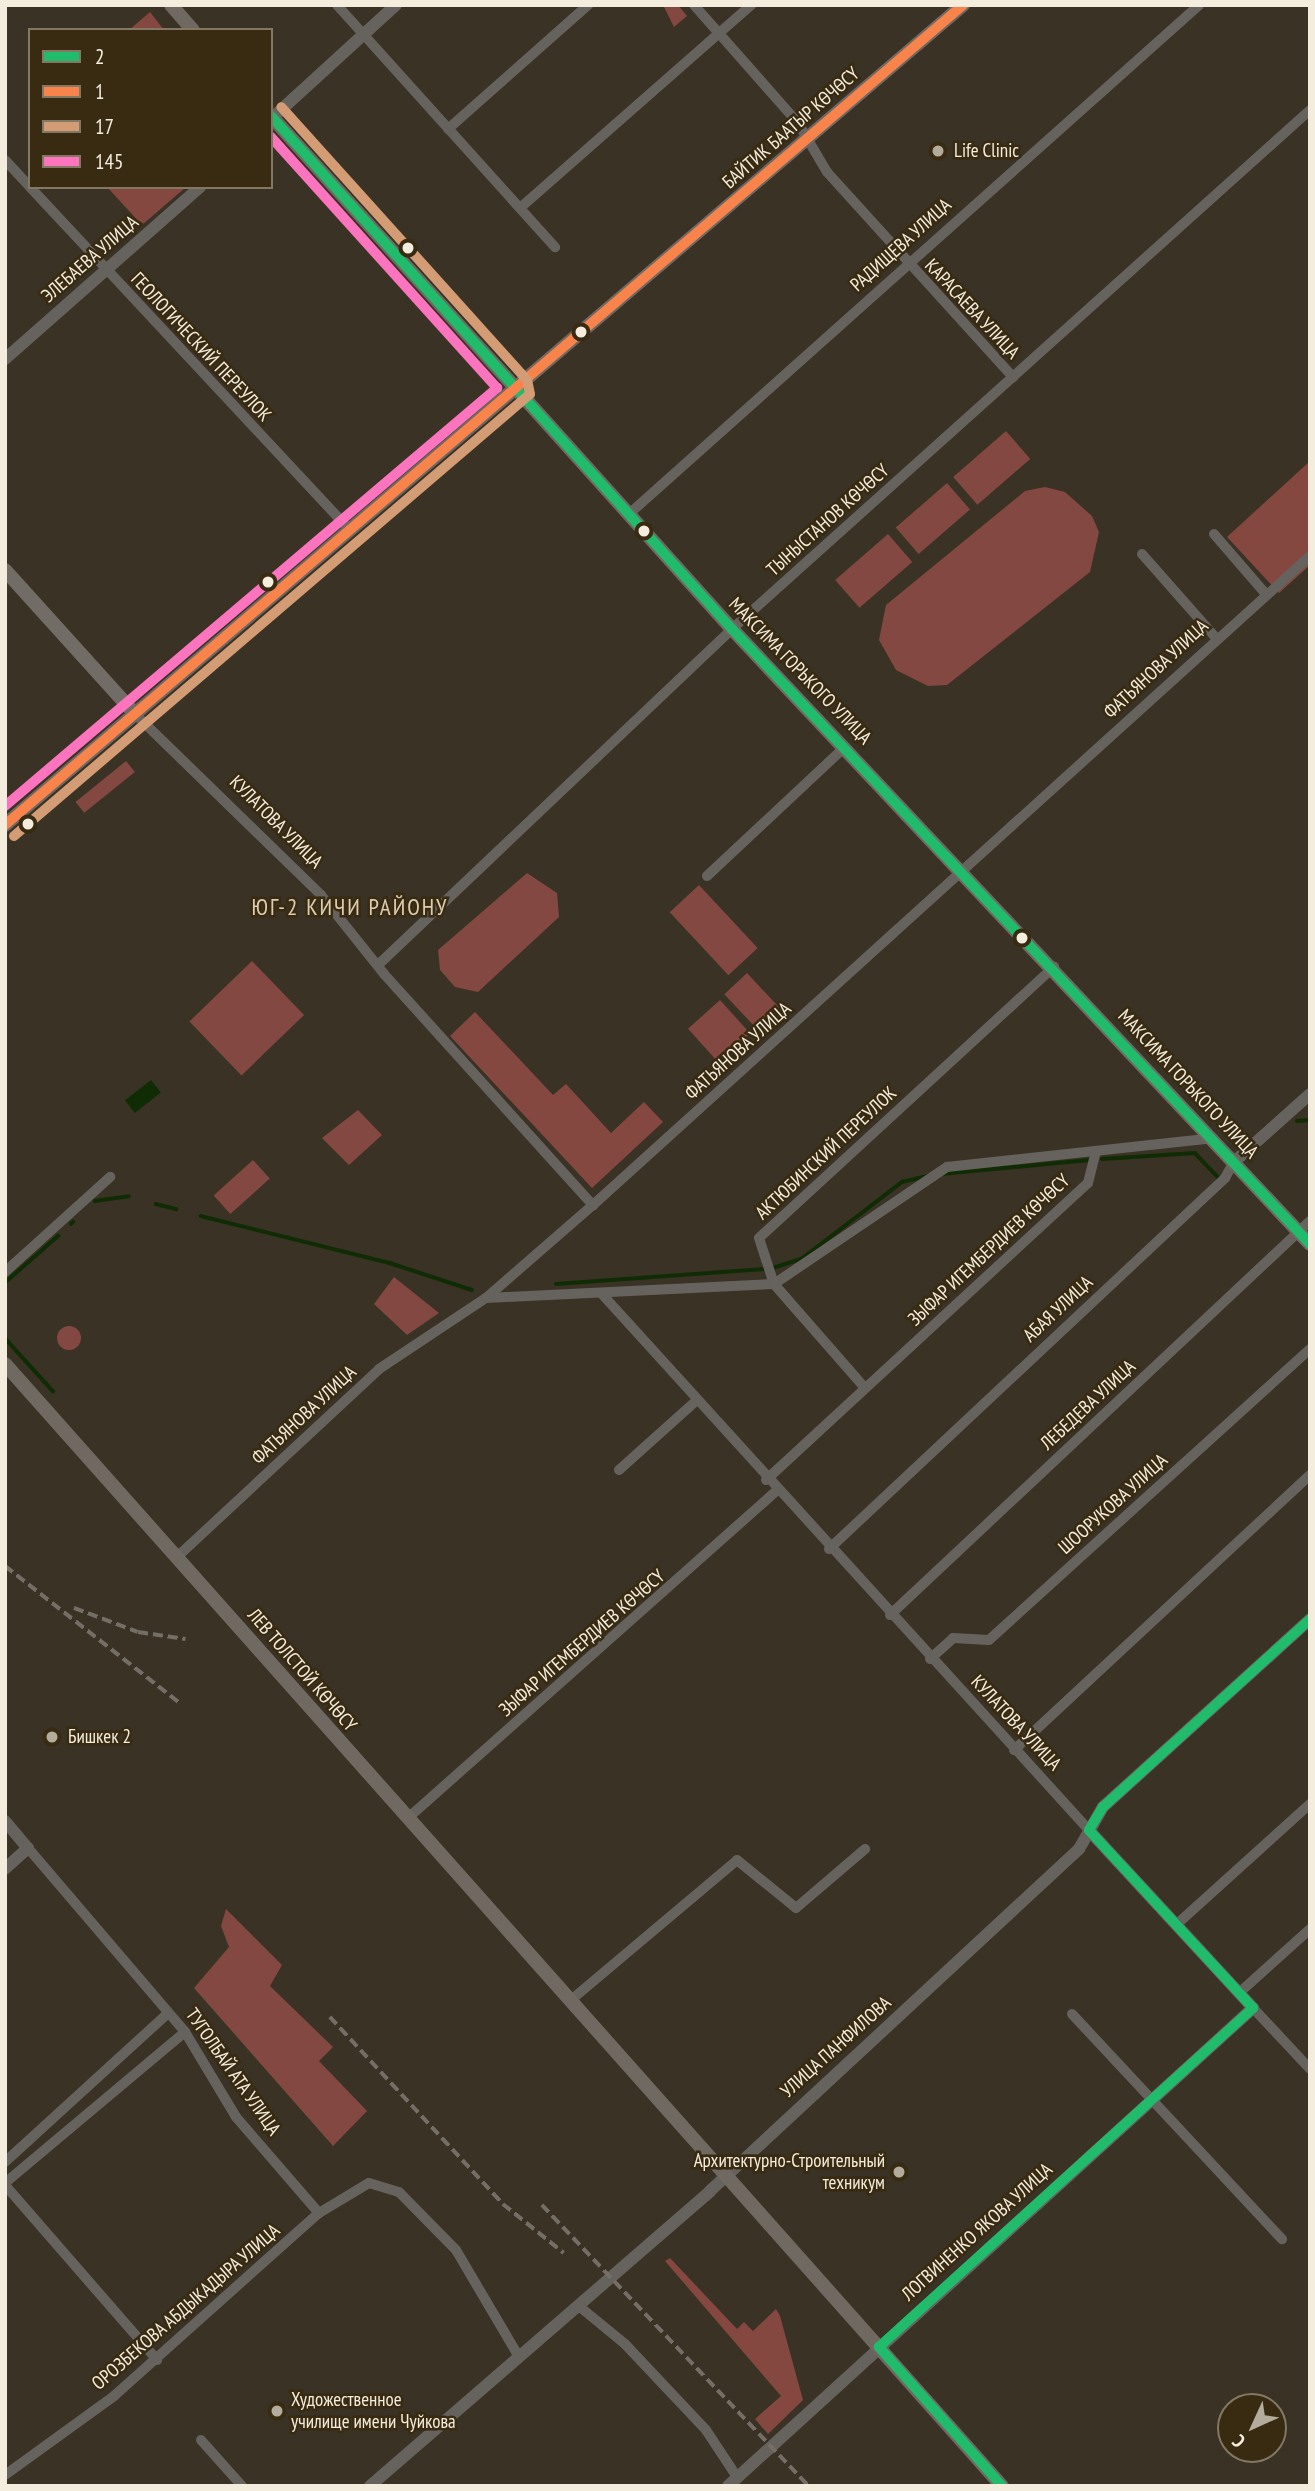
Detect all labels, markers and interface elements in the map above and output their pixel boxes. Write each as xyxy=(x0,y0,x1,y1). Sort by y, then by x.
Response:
legend xyxy=(28,28,273,189)
text: 2 xyxy=(95,43,104,70)
street label: БАЙТИК БААТЫР КӨЧӨСҮ xyxy=(718,62,864,194)
text: 1 xyxy=(95,78,104,105)
text: 17 xyxy=(95,113,114,140)
place label: Life Clinic xyxy=(954,140,1019,162)
marker: Life Clinic xyxy=(928,141,948,161)
text: 145 xyxy=(95,148,123,175)
street label: РАДИЩЕВА УЛИЦА xyxy=(846,193,956,297)
street label: ЭЛЕБАЕВА УЛИЦА xyxy=(37,210,143,308)
unlabelled marker xyxy=(401,241,415,255)
street label: КАРАСАЕВА УЛИЦА xyxy=(919,254,1025,364)
street label: ГЕОЛОГИЧЕСКИЙ ПЕРЕУЛОК xyxy=(126,268,276,426)
unlabelled marker xyxy=(574,325,588,339)
street label: ТЫНЫСТАНОВ КӨЧӨСҮ xyxy=(762,459,894,581)
unlabelled marker xyxy=(637,524,651,538)
unlabelled marker xyxy=(261,575,275,589)
street label: МАКСИМА ГОРЬКОГО УЛИЦА xyxy=(724,592,876,750)
street label: ФАТЬЯНОВА УЛИЦА xyxy=(1099,614,1213,724)
street label: КУЛАТОВА УЛИЦА xyxy=(224,770,328,874)
unlabelled marker xyxy=(21,817,35,831)
district label: ЮГ-2 КИЧИ РАЙОНУ xyxy=(254,893,446,921)
unlabelled marker xyxy=(1015,931,1029,945)
street label: ФАТЬЯНОВА УЛИЦА xyxy=(680,997,796,1105)
street label: МАКСИМА ГОРЬКОГО УЛИЦА xyxy=(1113,1004,1263,1164)
street label: АКТЮБИНСКИЙ ПЕРЕУЛОК xyxy=(751,1082,901,1224)
street label: ЗЫФАР ИГЕМБЕРДИЕВ КӨЧӨСҮ xyxy=(903,1169,1075,1331)
street label: АБАЯ УЛИЦА xyxy=(1018,1271,1098,1347)
street label: ЛЕБЕДЕВА УЛИЦА xyxy=(1035,1355,1141,1455)
street label: ФАТЬЯНОВА УЛИЦА xyxy=(247,1360,361,1470)
street label: ШООРУКОВА УЛИЦА xyxy=(1053,1449,1173,1559)
street label: ЗЫФАР ИГЕМБЕРДИЕВ КӨЧӨСҮ xyxy=(494,1565,670,1721)
street label: ЛЕВ ТОЛСТОЙ КӨЧӨСҮ xyxy=(242,1604,362,1736)
street label: КУЛАТОВА УЛИЦА xyxy=(966,1670,1066,1776)
place label: Бишкек 2 xyxy=(68,1726,131,1748)
marker: Бишкек 2 xyxy=(42,1727,62,1747)
street label: УЛИЦА ПАНФИЛОВА xyxy=(776,1991,896,2103)
street label: ТУГОЛБАЙ АТА УЛИЦА xyxy=(180,2003,286,2141)
place label: Архитектурно-Строительный техникум xyxy=(694,2150,885,2194)
street label: ЛОГВИНЕНКО ЯКОВА УЛИЦА xyxy=(897,2158,1057,2306)
marker: Архитектурно-Строительный техникум xyxy=(891,2164,907,2180)
street label: ОРОЗБЕКОВА АБДЫКАДЫРА УЛИЦА xyxy=(87,2218,285,2396)
place label: Художественное училище имени Чуйкова xyxy=(291,2389,456,2433)
north arrow xyxy=(1217,2393,1287,2463)
marker: Художественное училище имени Чуйкова xyxy=(269,2403,285,2419)
text: С xyxy=(1227,2430,1250,2453)

